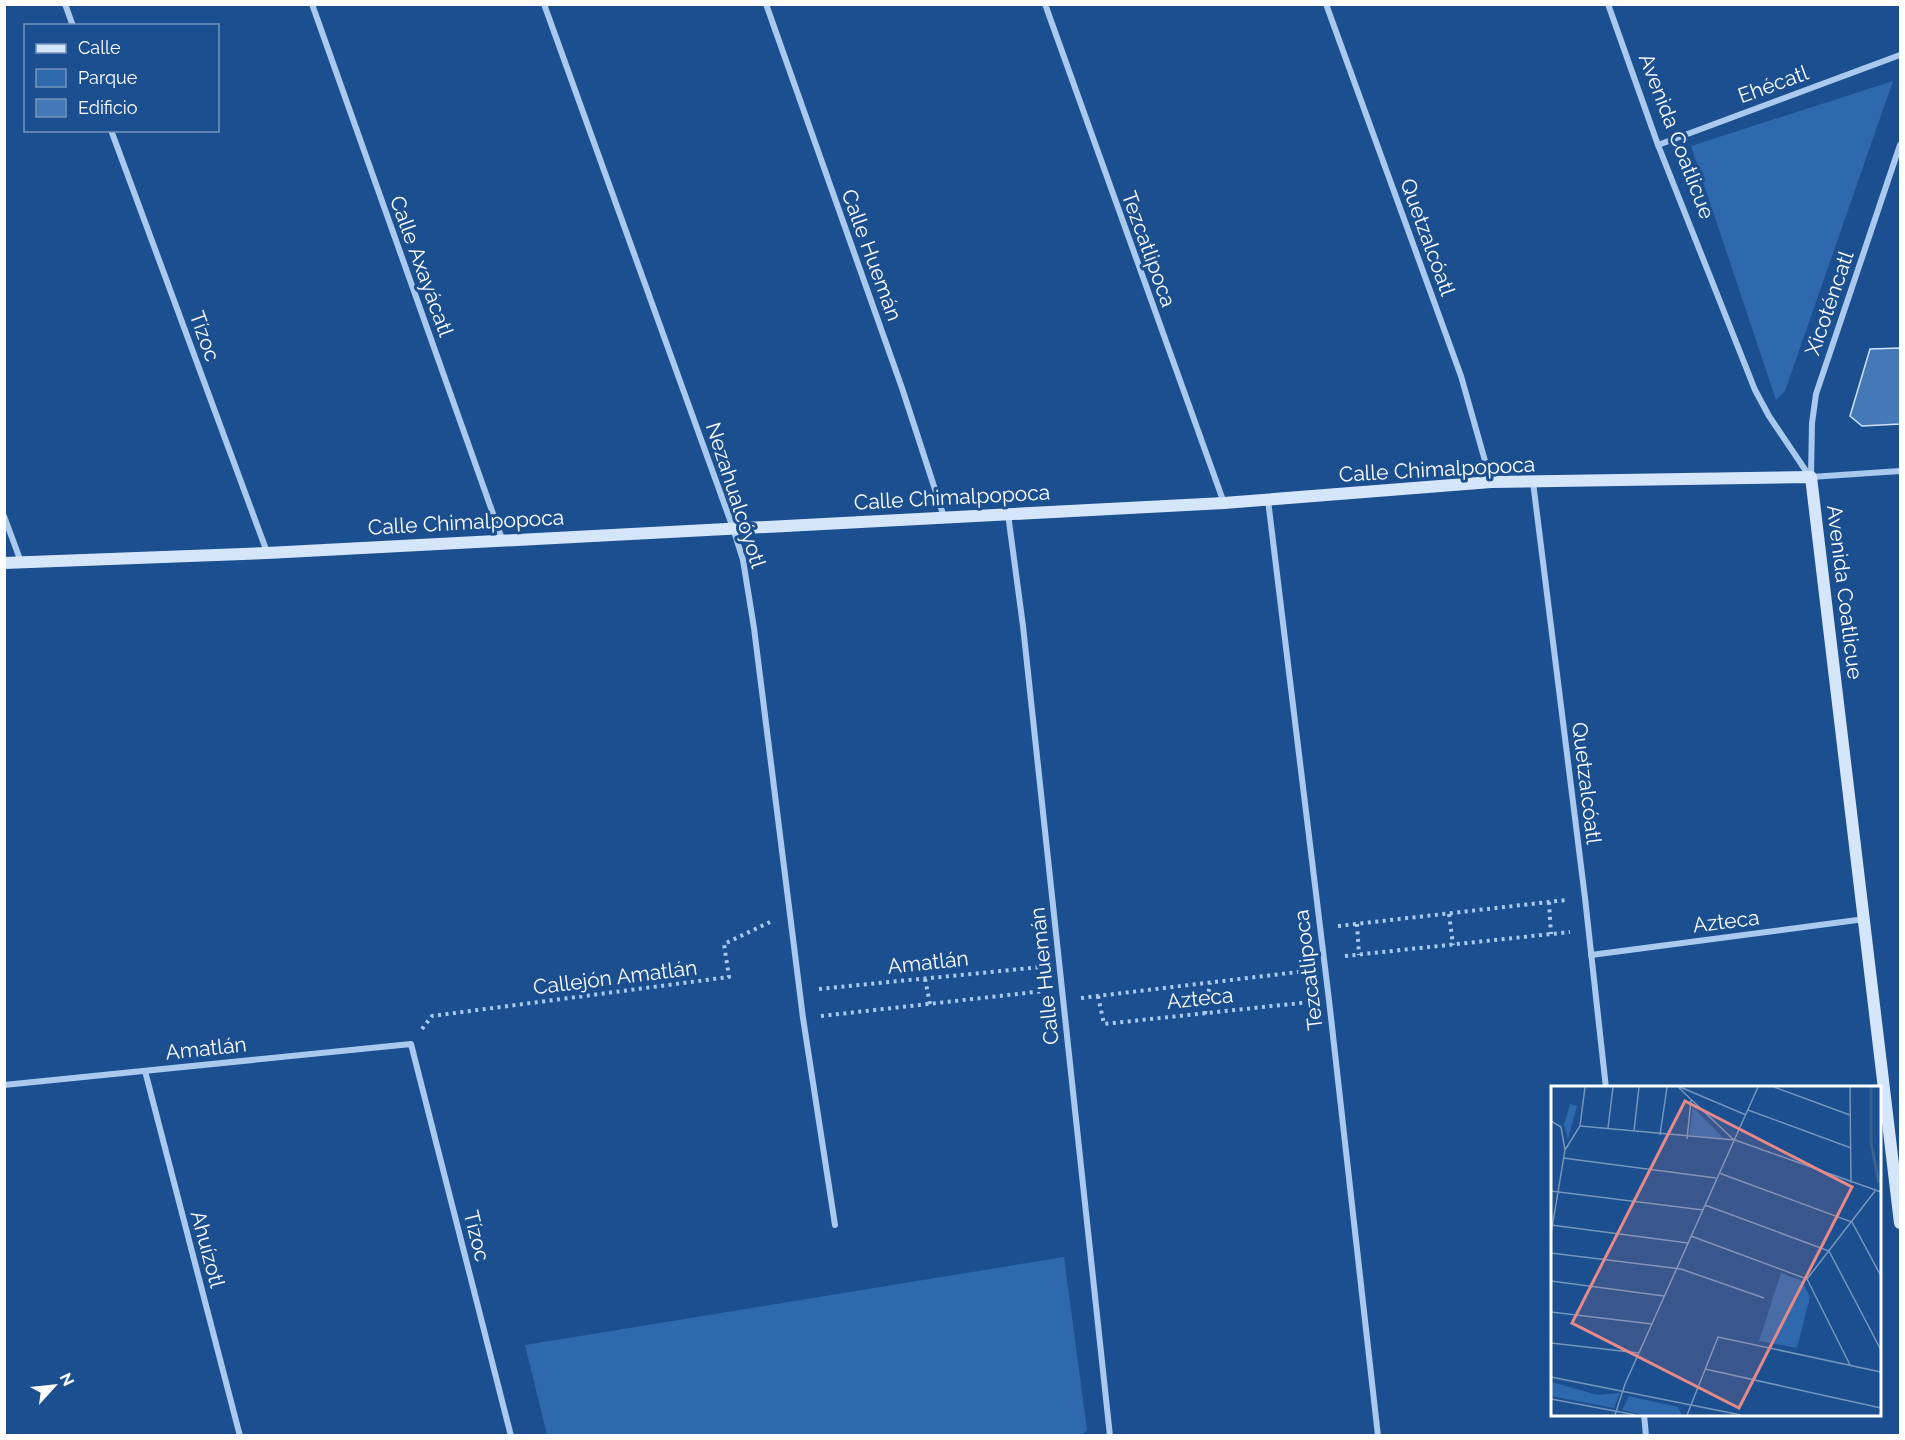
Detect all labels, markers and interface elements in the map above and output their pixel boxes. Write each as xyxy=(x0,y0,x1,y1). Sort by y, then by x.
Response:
legend xyxy=(24,24,219,132)
text: Calle xyxy=(78,37,121,58)
street label: Avenida Coatlicue xyxy=(1634,50,1720,222)
street label: Ehécatl xyxy=(1734,60,1812,108)
text: Parque xyxy=(78,67,138,88)
text: Edificio xyxy=(78,97,138,118)
street label: Quetzalcóatl xyxy=(1395,175,1461,299)
street label: Calle Huemán xyxy=(837,186,907,324)
street label: Tezcatlipoca xyxy=(1116,188,1182,310)
street label: Calle Axayácatl xyxy=(385,192,459,340)
street label: Xicoténcatl xyxy=(1799,247,1859,358)
street label: Tízoc xyxy=(184,308,226,364)
street label: Nezahualcóyotl xyxy=(701,419,771,571)
street label: Calle Chimalpopoca xyxy=(1338,451,1536,487)
street label: Calle Chimalpopoca xyxy=(853,479,1051,515)
street label: Calle Chimalpopoca xyxy=(367,504,565,540)
street label: Avenida Coatlicue xyxy=(1822,504,1868,680)
street label: Quetzalcóatl xyxy=(1567,720,1607,846)
street label: Azteca xyxy=(1691,905,1761,937)
street label: Calle Huemán xyxy=(1024,906,1064,1046)
street label: Tezcatlipoca xyxy=(1288,908,1328,1032)
street label: Amatlán xyxy=(886,945,970,979)
street label: Callejón Amatlán xyxy=(532,955,698,999)
street label: Azteca xyxy=(1166,982,1234,1014)
street label: Amatlán xyxy=(164,1031,248,1065)
inset map xyxy=(1551,1086,1881,1416)
street label: Ahuízotl xyxy=(186,1208,230,1291)
street label: Tízoc xyxy=(459,1208,495,1264)
north arrow xyxy=(24,1356,84,1416)
text: N xyxy=(56,1370,78,1389)

